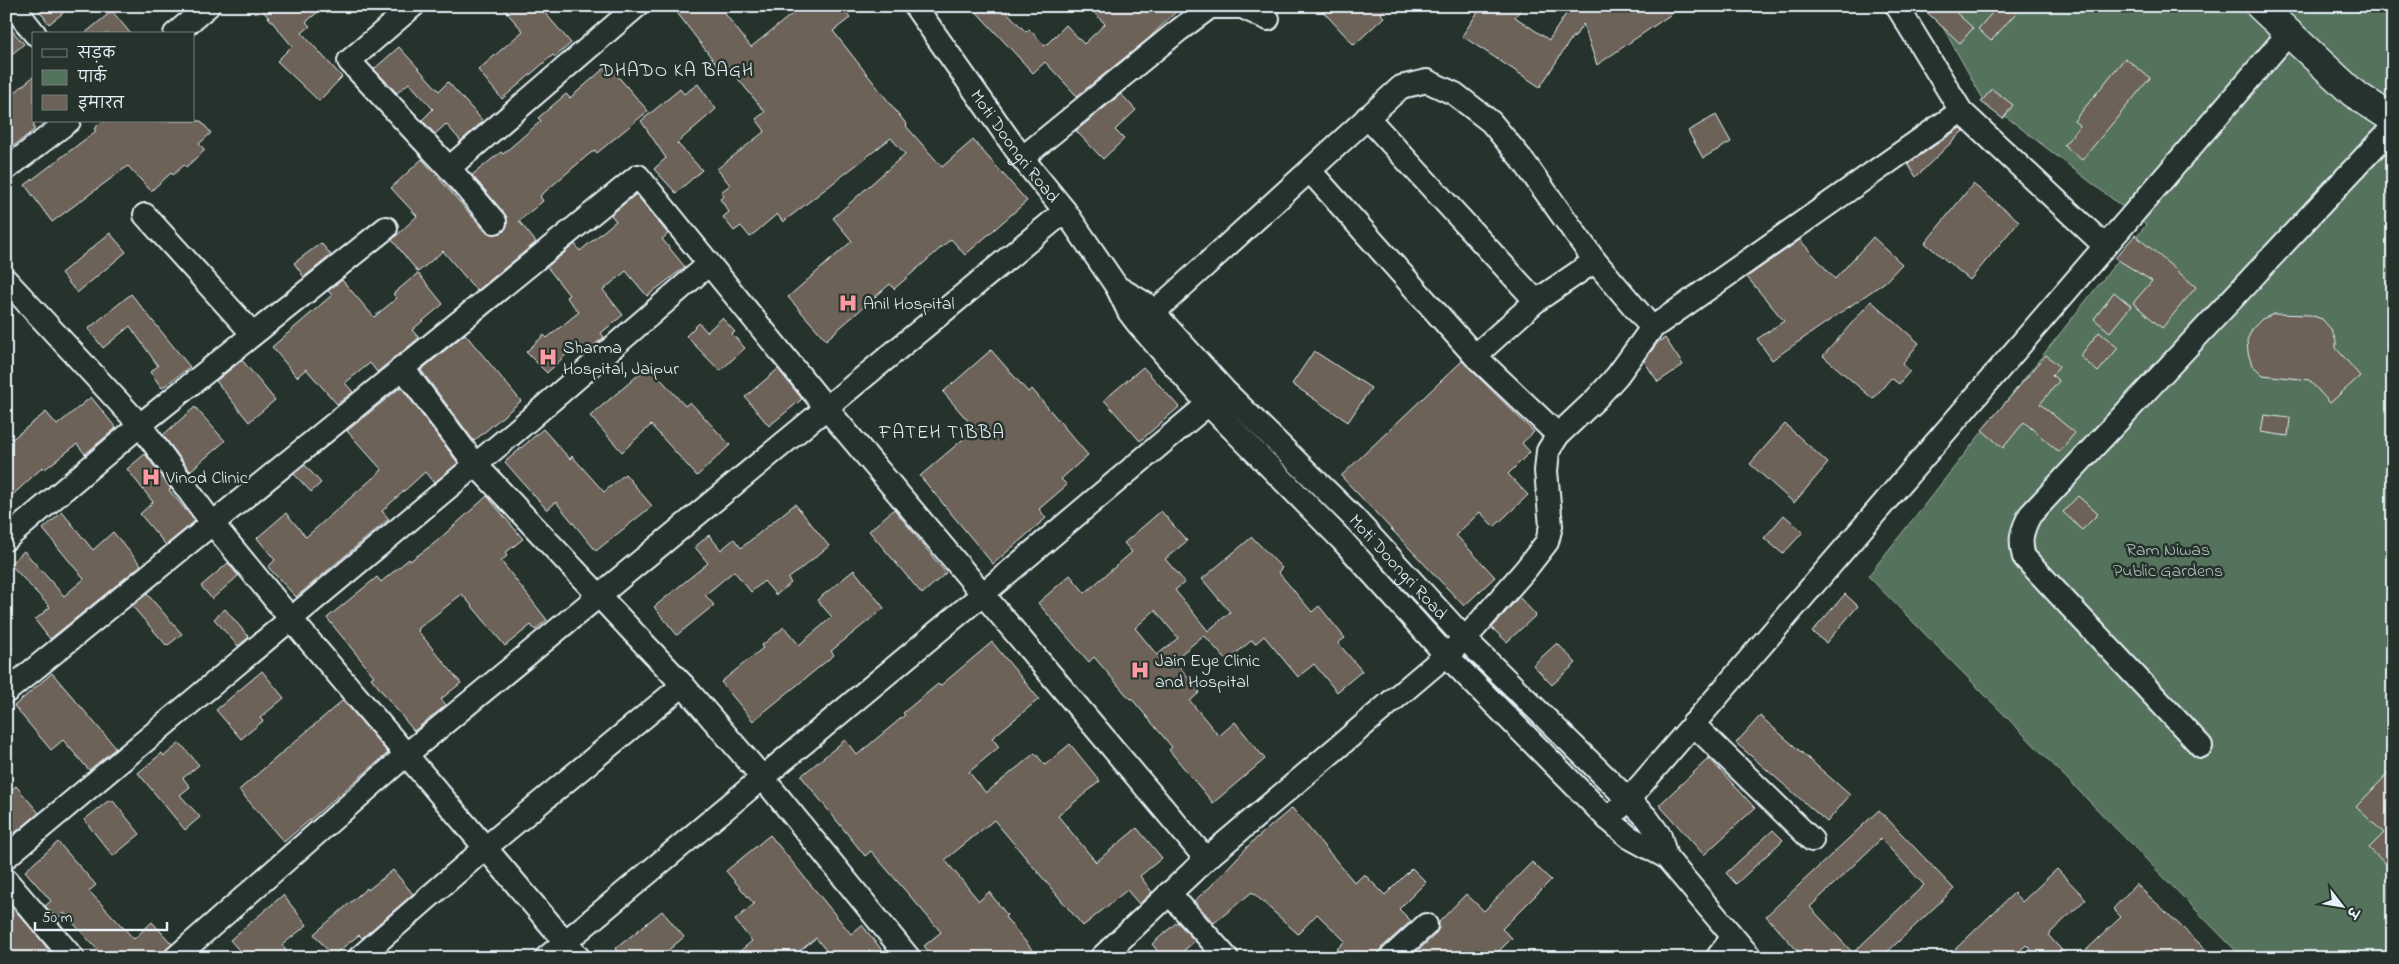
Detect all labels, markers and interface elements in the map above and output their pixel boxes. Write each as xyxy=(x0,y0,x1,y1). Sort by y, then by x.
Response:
legend xyxy=(32,32,195,122)
text: सड़क xyxy=(77,43,116,65)
district label: DHADO KA BAGH xyxy=(599,58,754,85)
text: पार्क xyxy=(77,65,108,89)
street label: Moti Doongri Road xyxy=(963,85,1065,209)
text: इमारत xyxy=(78,93,125,115)
hospital icon: Anil Hospital xyxy=(837,292,859,314)
place label: Anil Hospital xyxy=(863,292,955,318)
place label: Sharma Hospital, Jaipur xyxy=(563,336,679,383)
hospital icon: Sharma Hospital, Jaipur xyxy=(537,346,559,368)
district label: FATEH TIBBA xyxy=(878,420,1005,447)
hospital icon: Vinod Clinic xyxy=(140,466,162,488)
place label: Vinod Clinic xyxy=(165,466,248,492)
street label: Moti Doongri Road xyxy=(1342,509,1452,627)
park label: Ram Niwas Public Gardens xyxy=(2113,538,2223,585)
place label: Jain Eye Clinic and Hospital xyxy=(1155,649,1260,696)
hospital icon: Jain Eye Clinic and Hospital xyxy=(1129,659,1151,681)
north arrow xyxy=(2316,882,2366,932)
scale bar xyxy=(35,899,168,931)
text: उ xyxy=(2340,901,2364,923)
text: 50 m xyxy=(42,907,73,929)

